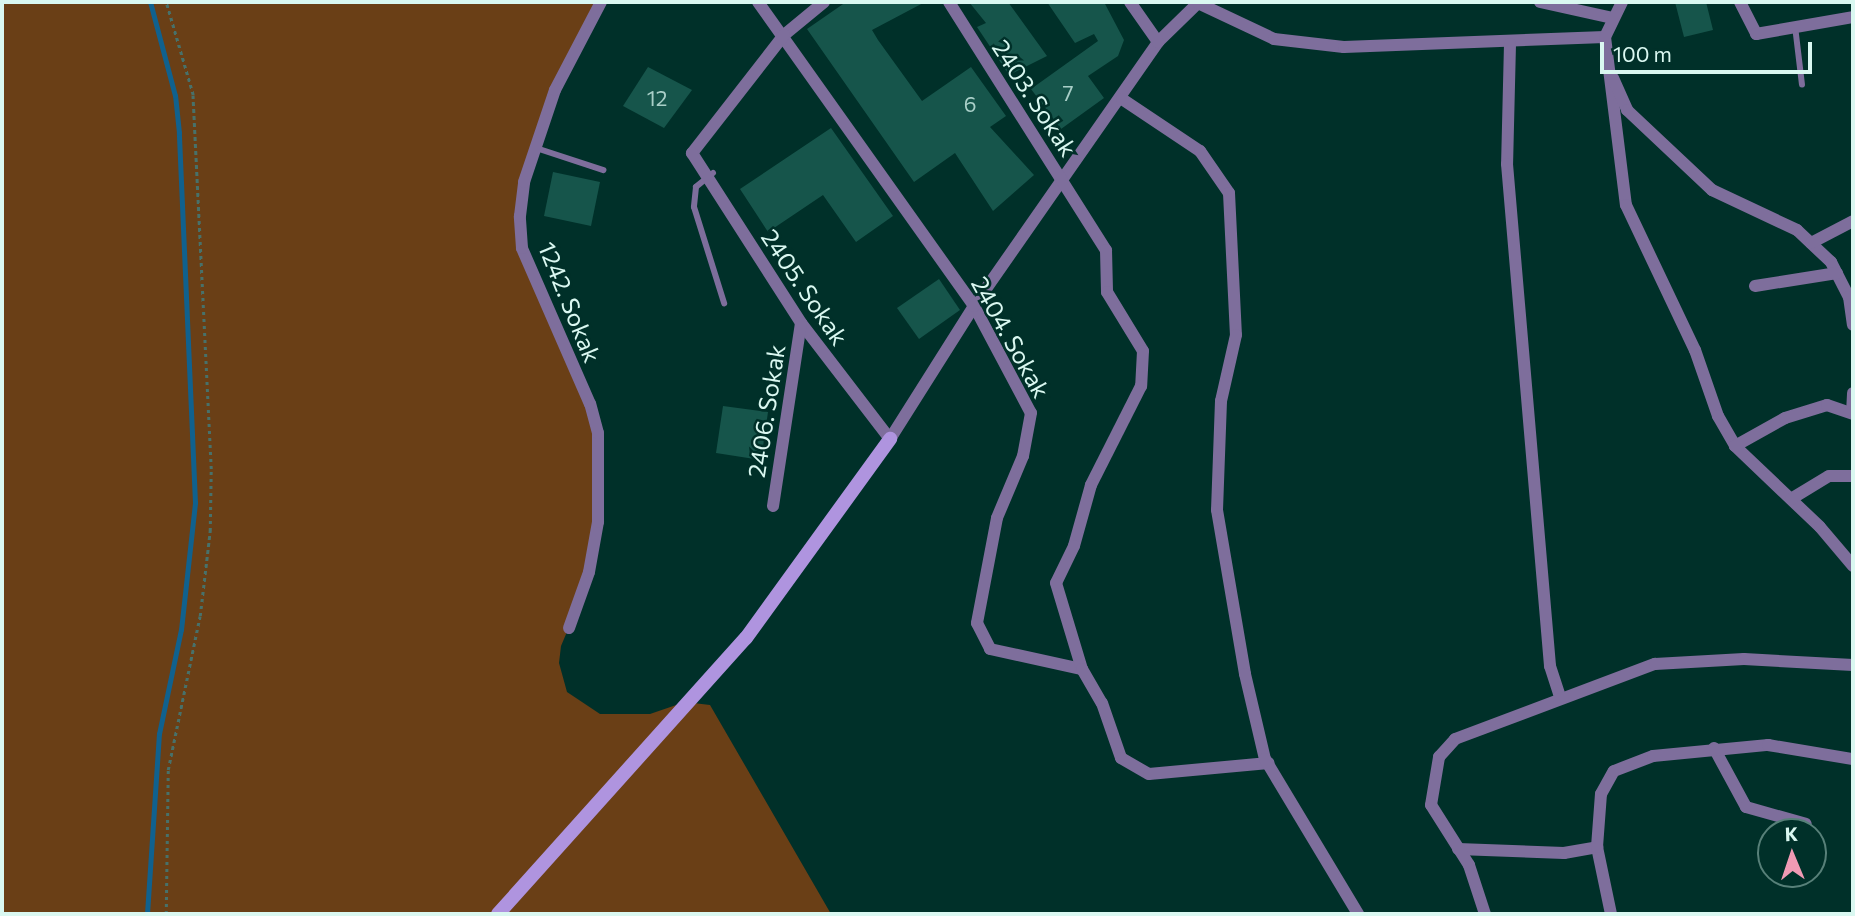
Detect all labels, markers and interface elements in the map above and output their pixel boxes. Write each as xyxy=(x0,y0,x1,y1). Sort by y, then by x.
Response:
scale bar xyxy=(1603,28,1815,72)
street label: 2403. Sokak xyxy=(987,34,1083,162)
text: 100 m xyxy=(1613,41,1672,66)
house number: 7 xyxy=(1062,80,1074,106)
house number: 12 xyxy=(647,85,667,111)
house number: 6 xyxy=(964,91,976,117)
street label: 2405. Sokak xyxy=(756,224,854,350)
street label: 1242. Sokak xyxy=(533,237,607,367)
street label: 2404. Sokak xyxy=(966,271,1056,403)
street label: 2406. Sokak xyxy=(741,342,791,480)
north arrow xyxy=(1757,818,1827,888)
text: K xyxy=(1784,822,1798,845)

